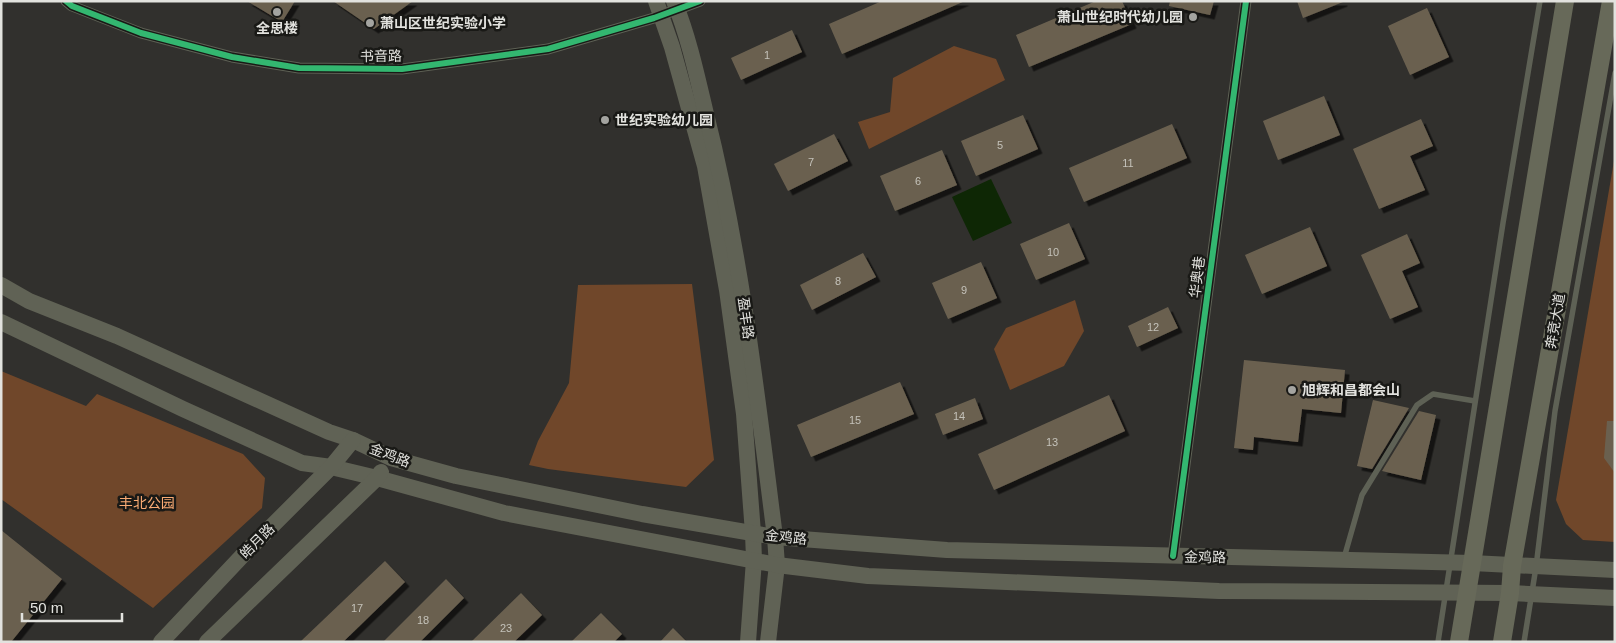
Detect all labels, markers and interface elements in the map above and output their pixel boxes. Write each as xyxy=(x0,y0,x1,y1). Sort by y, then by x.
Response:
marker: 全思楼 xyxy=(271,6,283,18)
place label: 萧山世纪时代幼儿园 xyxy=(1057,9,1183,25)
marker: 萧山世纪时代幼儿园 xyxy=(1187,11,1199,23)
place label: 萧山区世纪实验小学 xyxy=(380,15,506,31)
marker: 萧山区世纪实验小学 xyxy=(364,17,376,29)
place label: 全思楼 xyxy=(256,20,298,36)
street label: 书音路 xyxy=(360,48,402,64)
house number: 1 xyxy=(764,49,770,61)
place label: 世纪实验幼儿园 xyxy=(615,112,713,128)
marker: 世纪实验幼儿园 xyxy=(599,114,611,126)
house number: 5 xyxy=(997,139,1003,151)
house number: 7 xyxy=(808,156,814,168)
house number: 11 xyxy=(1122,157,1134,169)
house number: 6 xyxy=(915,175,921,187)
house number: 10 xyxy=(1047,246,1059,258)
street label: 华奥巷 xyxy=(1187,255,1207,299)
house number: 8 xyxy=(835,275,841,287)
house number: 9 xyxy=(961,284,967,296)
street label: 奔竞大道 xyxy=(1542,292,1568,350)
street label: 盈丰路 xyxy=(735,296,757,340)
house number: 12 xyxy=(1147,321,1159,333)
place label: 旭辉和昌都会山 xyxy=(1302,382,1400,398)
marker: 旭辉和昌都会山 xyxy=(1286,384,1298,396)
house number: 14 xyxy=(953,410,965,422)
house number: 15 xyxy=(849,414,861,426)
house number: 13 xyxy=(1046,436,1058,448)
street label: 金鸡路 xyxy=(368,440,412,470)
park label: 丰北公园 xyxy=(119,495,175,511)
street label: 皓月路 xyxy=(236,520,278,562)
street label: 金鸡路 xyxy=(764,527,808,547)
street label: 金鸡路 xyxy=(1184,549,1226,565)
scale bar xyxy=(22,590,122,622)
text: 50 m xyxy=(30,599,63,616)
house number: 17 xyxy=(351,602,363,614)
house number: 18 xyxy=(417,614,429,626)
house number: 23 xyxy=(500,622,512,634)

